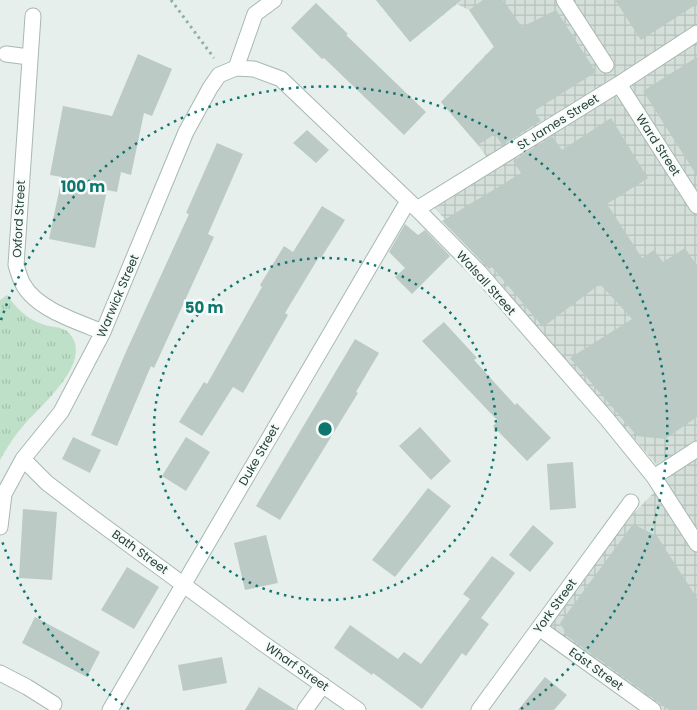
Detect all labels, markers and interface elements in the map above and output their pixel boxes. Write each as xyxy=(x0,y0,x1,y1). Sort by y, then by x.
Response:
street label: St James Street xyxy=(514,90,602,154)
street label: Ward Street xyxy=(632,110,685,179)
text: 100 m xyxy=(61,176,105,197)
street label: Oxford Street xyxy=(8,180,29,258)
street label: Walsall Street xyxy=(453,247,520,319)
street label: Warwick Street xyxy=(92,252,143,340)
text: 50 m xyxy=(185,297,223,318)
centre of rings xyxy=(316,420,334,438)
street label: Duke Street xyxy=(234,421,283,488)
street label: Bath Street xyxy=(109,525,172,578)
street label: York Street xyxy=(529,575,580,636)
street label: Wharf Street xyxy=(262,638,333,695)
street label: East Street xyxy=(566,643,627,694)

